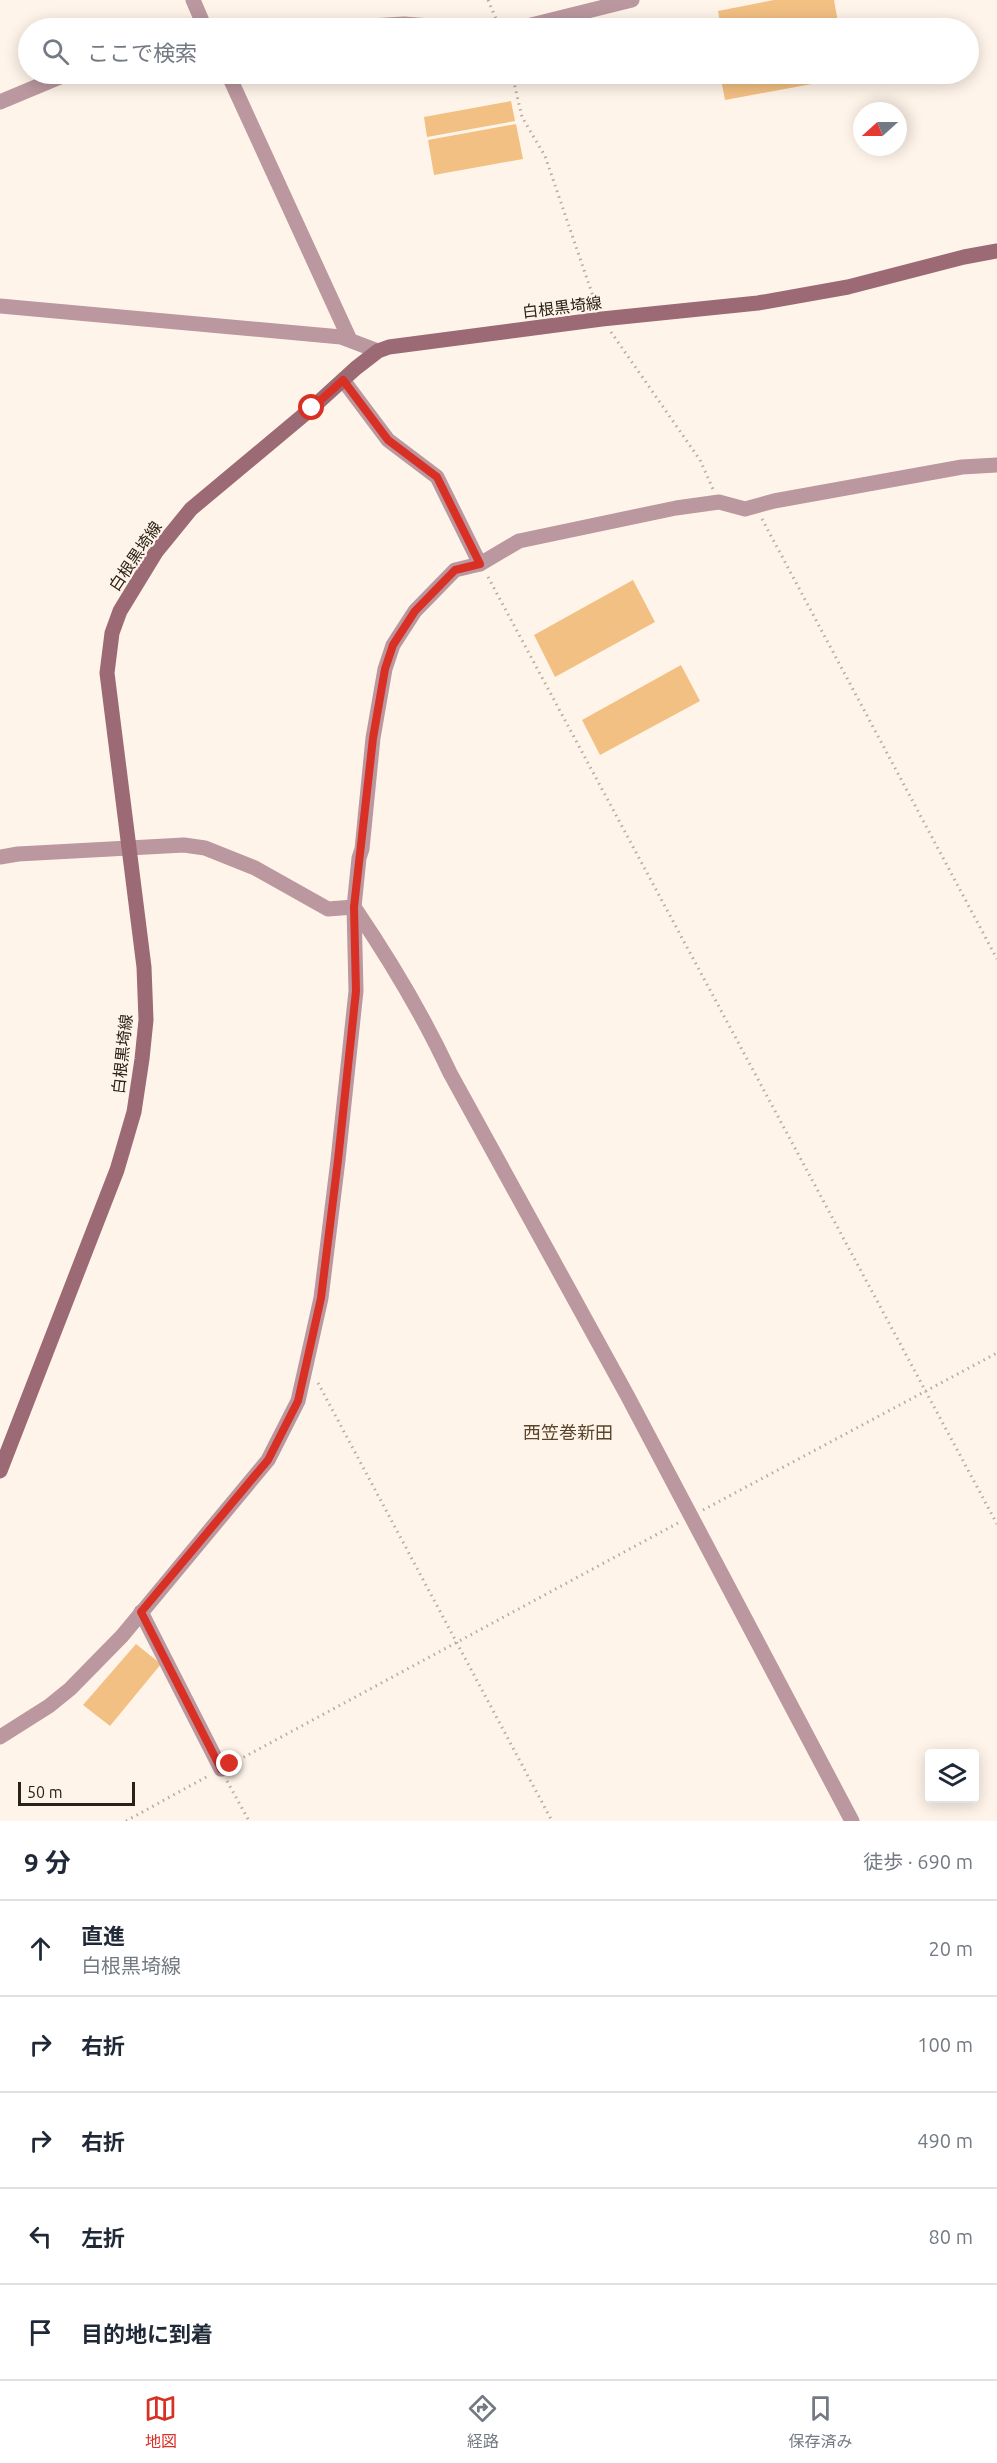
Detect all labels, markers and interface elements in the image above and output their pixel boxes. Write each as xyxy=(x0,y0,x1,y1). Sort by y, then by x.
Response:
search box xyxy=(18,18,979,84)
icon: search xyxy=(39,35,72,68)
text: ここで検索 xyxy=(87,40,197,65)
north arrow xyxy=(853,102,907,156)
street label: 白根黒埼線 xyxy=(521,293,603,321)
route start xyxy=(298,394,324,420)
street label: 白根黒埼線 xyxy=(105,518,165,594)
street label: 白根黒埼線 xyxy=(109,1013,135,1095)
district label: 西笠巻新田 xyxy=(523,1422,613,1442)
map controls xyxy=(925,1749,979,1803)
button: layers xyxy=(925,1749,979,1803)
route end xyxy=(216,1750,242,1776)
scale bar xyxy=(18,1779,135,1806)
text: 50 m xyxy=(27,1783,63,1801)
text: 9 分 xyxy=(24,1848,71,1877)
text: 徒歩 · 690 m xyxy=(863,1850,973,1873)
text: 直進 xyxy=(81,1923,125,1948)
icon: ahead xyxy=(24,1932,57,1965)
text: 20 m xyxy=(929,1937,973,1960)
text: 白根黒埼線 xyxy=(81,1954,181,1977)
icon: right xyxy=(24,2028,57,2061)
text: 右折 xyxy=(81,2033,125,2058)
text: 100 m xyxy=(917,2033,973,2056)
icon: right xyxy=(24,2124,57,2157)
text: 右折 xyxy=(81,2129,125,2154)
text: 490 m xyxy=(917,2129,973,2152)
icon: left xyxy=(24,2220,57,2253)
text: 左折 xyxy=(81,2225,125,2250)
text: 80 m xyxy=(929,2225,973,2248)
icon: arrive xyxy=(24,2316,57,2349)
text: 目的地に到着 xyxy=(81,2321,213,2346)
tab: 地図 xyxy=(144,2392,177,2452)
tab: 経路 xyxy=(466,2392,499,2452)
tab: 保存済み xyxy=(788,2392,852,2452)

